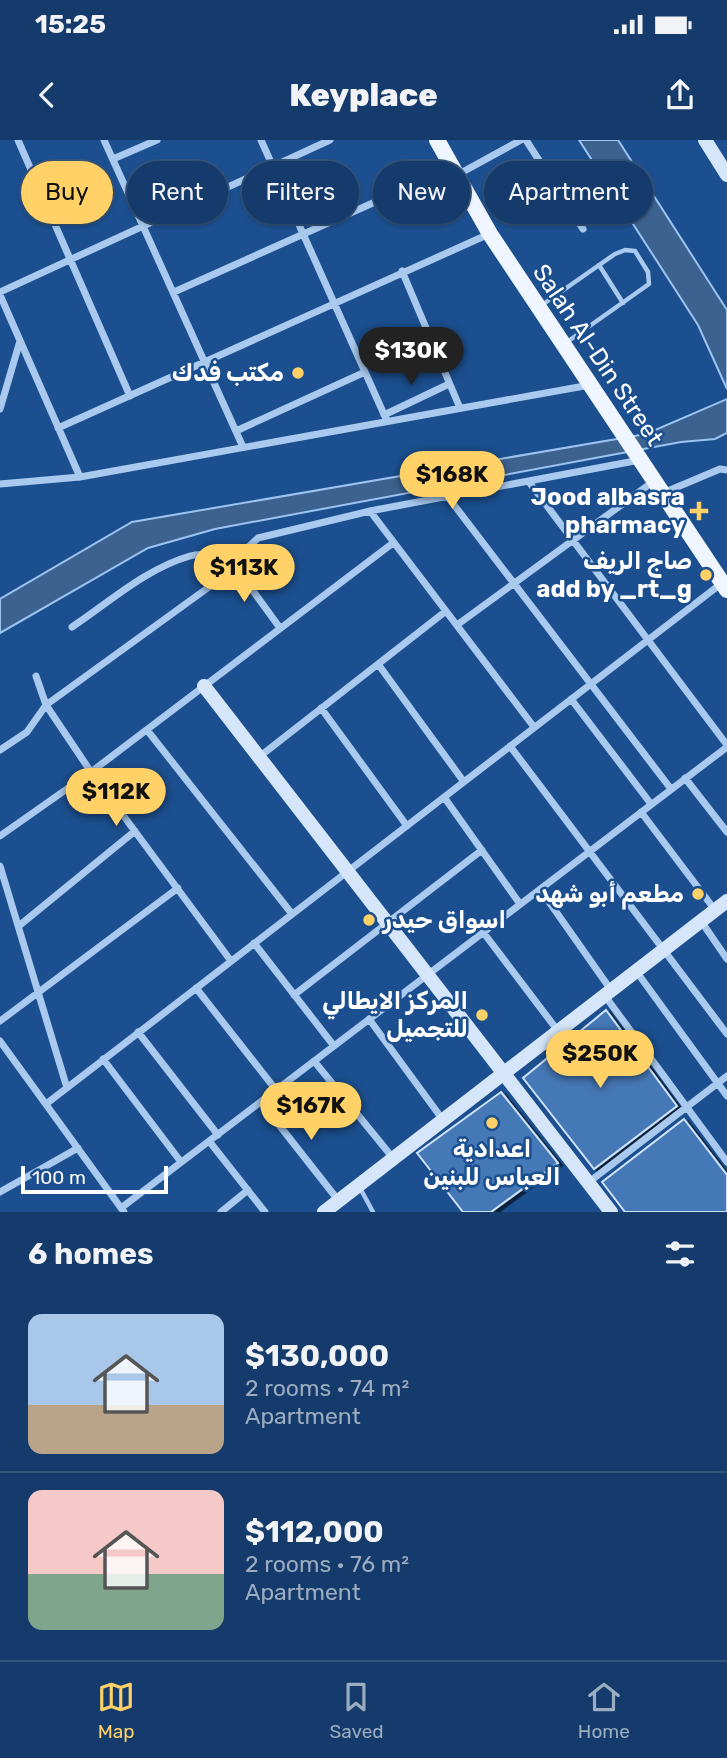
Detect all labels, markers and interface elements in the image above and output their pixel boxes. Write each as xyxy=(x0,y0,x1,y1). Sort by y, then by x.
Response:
text: 15:25 xyxy=(35,9,106,40)
icon: back xyxy=(28,76,66,114)
text: Keyplace xyxy=(289,76,438,114)
icon: share xyxy=(661,76,699,114)
chip: Buy xyxy=(21,161,113,224)
chip: Rent xyxy=(127,161,228,224)
chip: Filters xyxy=(242,161,359,224)
chip: New xyxy=(373,161,470,224)
chip: Apartment xyxy=(484,161,653,224)
street label: Salah Al-Din Street xyxy=(527,259,669,451)
pin: $130K xyxy=(362,328,460,387)
text: $130K xyxy=(375,336,447,364)
place label: مكتب فدك xyxy=(172,359,284,387)
marker: مكتب فدك xyxy=(290,365,306,381)
pin: $168K xyxy=(403,452,501,511)
text: $168K xyxy=(416,460,488,488)
place label: Jood albasra pharmacy xyxy=(531,483,685,539)
marker: Jood albasra pharmacy xyxy=(691,503,707,519)
pin: $113K xyxy=(195,545,293,604)
place label: صاج الريف add by _rt_g xyxy=(536,547,692,603)
text: $113K xyxy=(210,553,278,581)
marker: صاج الريف add by _rt_g xyxy=(698,567,714,583)
pin: $112K xyxy=(67,768,165,828)
text: $112K xyxy=(82,777,150,805)
place label: مطعم أبو شهد xyxy=(535,880,684,910)
marker: مطعم أبو شهد xyxy=(690,886,706,902)
place label: اسواق حيدر xyxy=(381,906,506,934)
marker: اسواق حيدر xyxy=(361,912,377,928)
place label: المركز الايطالي للتجميل xyxy=(322,987,468,1043)
marker: المركز الايطالي للتجميل xyxy=(474,1007,490,1023)
pin: $250K xyxy=(551,1030,649,1090)
text: $250K xyxy=(562,1039,638,1067)
pin: $167K xyxy=(262,1082,360,1142)
text: $167K xyxy=(276,1091,346,1119)
marker: اعدادية العباس للبنين xyxy=(484,1115,500,1131)
place label: اعدادية العباس للبنين xyxy=(423,1135,561,1191)
scale bar xyxy=(21,1163,168,1195)
text: 100 m xyxy=(32,1166,86,1189)
icon: filters xyxy=(661,1235,699,1273)
text: 6 homes xyxy=(28,1236,154,1272)
text: $130,000 xyxy=(245,1338,389,1374)
icon: home xyxy=(84,1342,168,1426)
text: 2 rooms · 74 m² xyxy=(245,1374,409,1402)
text: Apartment xyxy=(245,1402,361,1430)
text: $112,000 xyxy=(245,1514,384,1550)
icon: home xyxy=(84,1518,168,1602)
text: 2 rooms · 76 m² xyxy=(245,1550,409,1578)
text: Apartment xyxy=(245,1578,361,1606)
tab: Map xyxy=(97,1678,135,1743)
tab: Saved xyxy=(329,1678,384,1743)
tab: Home xyxy=(578,1678,630,1743)

